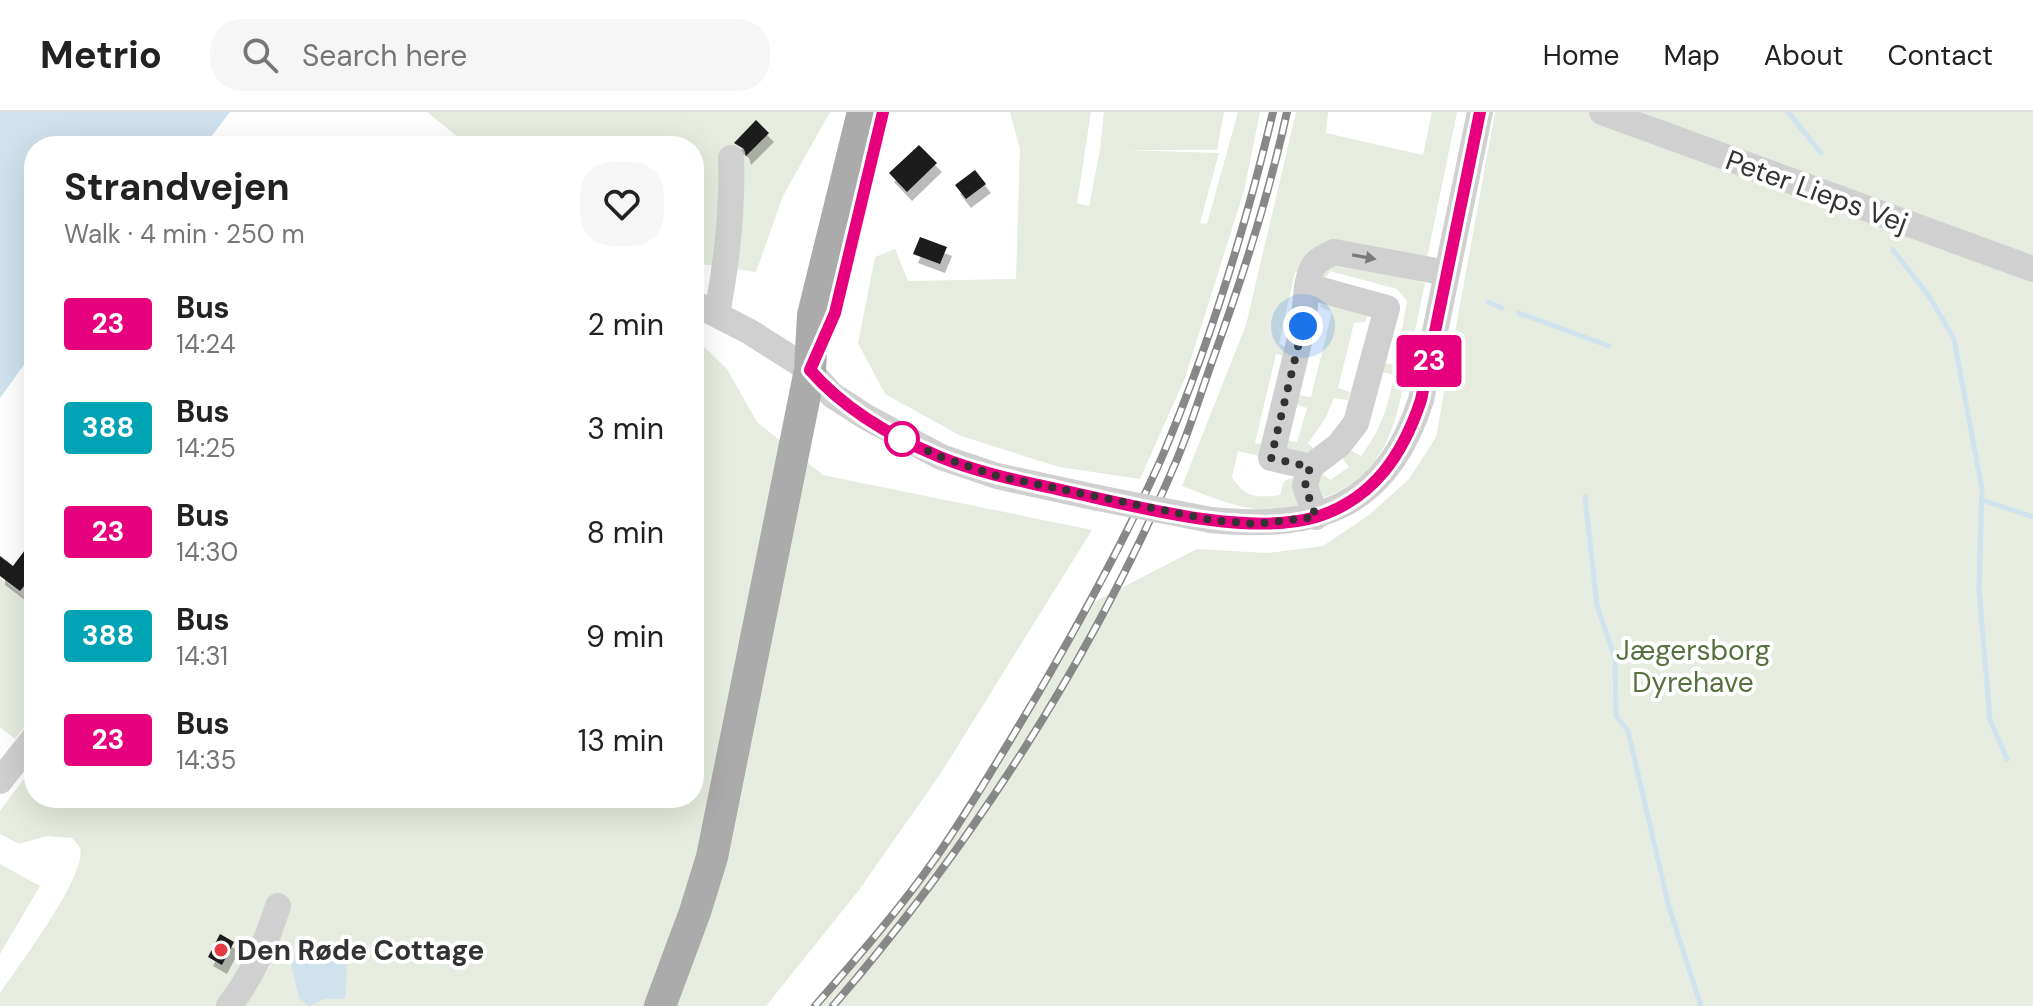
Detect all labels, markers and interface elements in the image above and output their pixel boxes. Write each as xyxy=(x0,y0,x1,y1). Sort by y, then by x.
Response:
search box xyxy=(210,19,770,91)
text: Metrio xyxy=(40,30,162,80)
icon: search xyxy=(238,33,282,77)
text: Search here xyxy=(302,36,467,75)
text: Home xyxy=(1543,37,1619,74)
text: Map xyxy=(1663,37,1720,74)
text: About xyxy=(1764,37,1843,74)
text: Contact xyxy=(1887,37,1993,74)
street label: Peter Lieps Vej xyxy=(1721,141,1913,242)
text: Strandvejen xyxy=(64,162,290,212)
button: heart xyxy=(580,162,664,246)
text: Walk · 4 min · 250 m xyxy=(64,217,305,251)
one-way arrow xyxy=(1352,252,1377,264)
text: Bus xyxy=(176,288,230,327)
text: 23 xyxy=(91,305,125,342)
text: 2 min xyxy=(588,305,664,344)
your location xyxy=(1283,306,1323,346)
text: 14:24 xyxy=(176,327,235,361)
line badge: 23 xyxy=(1393,335,1465,387)
text: 23 xyxy=(1412,342,1446,379)
text: Bus xyxy=(176,392,230,431)
text: 388 xyxy=(82,409,134,446)
text: 3 min xyxy=(587,409,664,448)
unlabelled marker xyxy=(885,422,919,456)
text: 14:25 xyxy=(176,431,236,465)
text: Bus xyxy=(176,496,230,535)
text: 23 xyxy=(91,513,125,550)
text: 8 min xyxy=(587,513,664,552)
text: 14:30 xyxy=(176,535,238,569)
text: Bus xyxy=(176,600,230,639)
text: 388 xyxy=(82,617,134,654)
text: 9 min xyxy=(586,617,664,656)
park label: Jægersborg Dyrehave xyxy=(1616,632,1770,701)
text: 14:31 xyxy=(176,639,228,673)
text: Bus xyxy=(176,704,230,743)
text: 23 xyxy=(91,721,125,758)
text: 13 min xyxy=(578,721,664,760)
text: 14:35 xyxy=(176,743,236,777)
place label: Den Røde Cottage xyxy=(237,932,484,969)
marker: Den Røde Cottage xyxy=(212,941,230,959)

